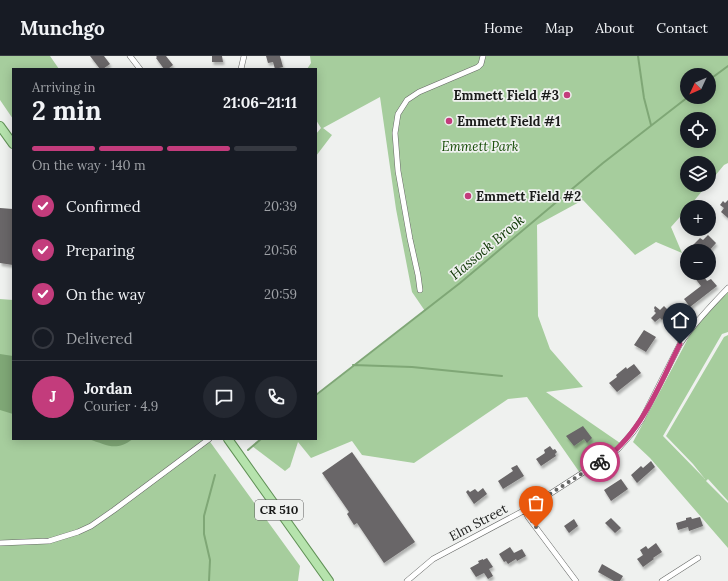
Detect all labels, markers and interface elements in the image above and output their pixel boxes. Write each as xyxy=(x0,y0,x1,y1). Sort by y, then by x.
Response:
text: Munchgo xyxy=(20,16,105,40)
text: Home xyxy=(484,19,523,37)
text: Map xyxy=(545,19,573,37)
text: About xyxy=(595,19,634,37)
text: Contact xyxy=(656,19,708,37)
north arrow xyxy=(680,68,716,104)
map controls xyxy=(680,68,716,280)
text: Arriving in xyxy=(32,79,95,96)
place label: Emmett Field #3 xyxy=(454,87,559,104)
marker: Emmett Field #3 xyxy=(562,90,572,100)
text: 21:06–21:11 xyxy=(223,93,297,112)
text: 2 min xyxy=(32,94,102,127)
button: locate xyxy=(680,112,716,148)
place label: Emmett Field #1 xyxy=(457,113,560,130)
marker: Emmett Field #1 xyxy=(444,116,454,126)
park label: Emmett Park xyxy=(441,138,519,155)
button: layers xyxy=(680,156,716,192)
text: On the way · 140 m xyxy=(32,157,146,174)
place label: Emmett Field #2 xyxy=(476,188,581,205)
marker: Emmett Field #2 xyxy=(463,191,473,201)
icon: check xyxy=(32,195,54,217)
text: Confirmed xyxy=(66,197,141,216)
text: 20:39 xyxy=(264,198,297,215)
button: + xyxy=(680,200,716,236)
water label: Hassock Brook xyxy=(446,211,528,283)
icon: check xyxy=(32,239,54,261)
text: Preparing xyxy=(66,241,134,260)
text: 20:56 xyxy=(264,242,297,259)
button: − xyxy=(680,244,716,280)
icon: check xyxy=(32,283,54,305)
text: On the way xyxy=(66,285,145,304)
text: 20:59 xyxy=(264,286,297,303)
pin xyxy=(663,303,697,344)
icon: home xyxy=(669,309,691,331)
text: Delivered xyxy=(66,329,133,348)
button: chat xyxy=(203,376,245,418)
button: phone xyxy=(255,376,297,418)
text: Jordan xyxy=(84,379,132,398)
text: J xyxy=(50,387,56,406)
text: Courier · 4.9 xyxy=(84,398,158,415)
courier xyxy=(580,442,620,482)
icon: bike xyxy=(589,451,611,473)
pin xyxy=(519,486,553,527)
icon: bag xyxy=(525,492,547,514)
road number: CR 510 xyxy=(255,500,303,520)
street label: Elm Street xyxy=(446,500,510,545)

